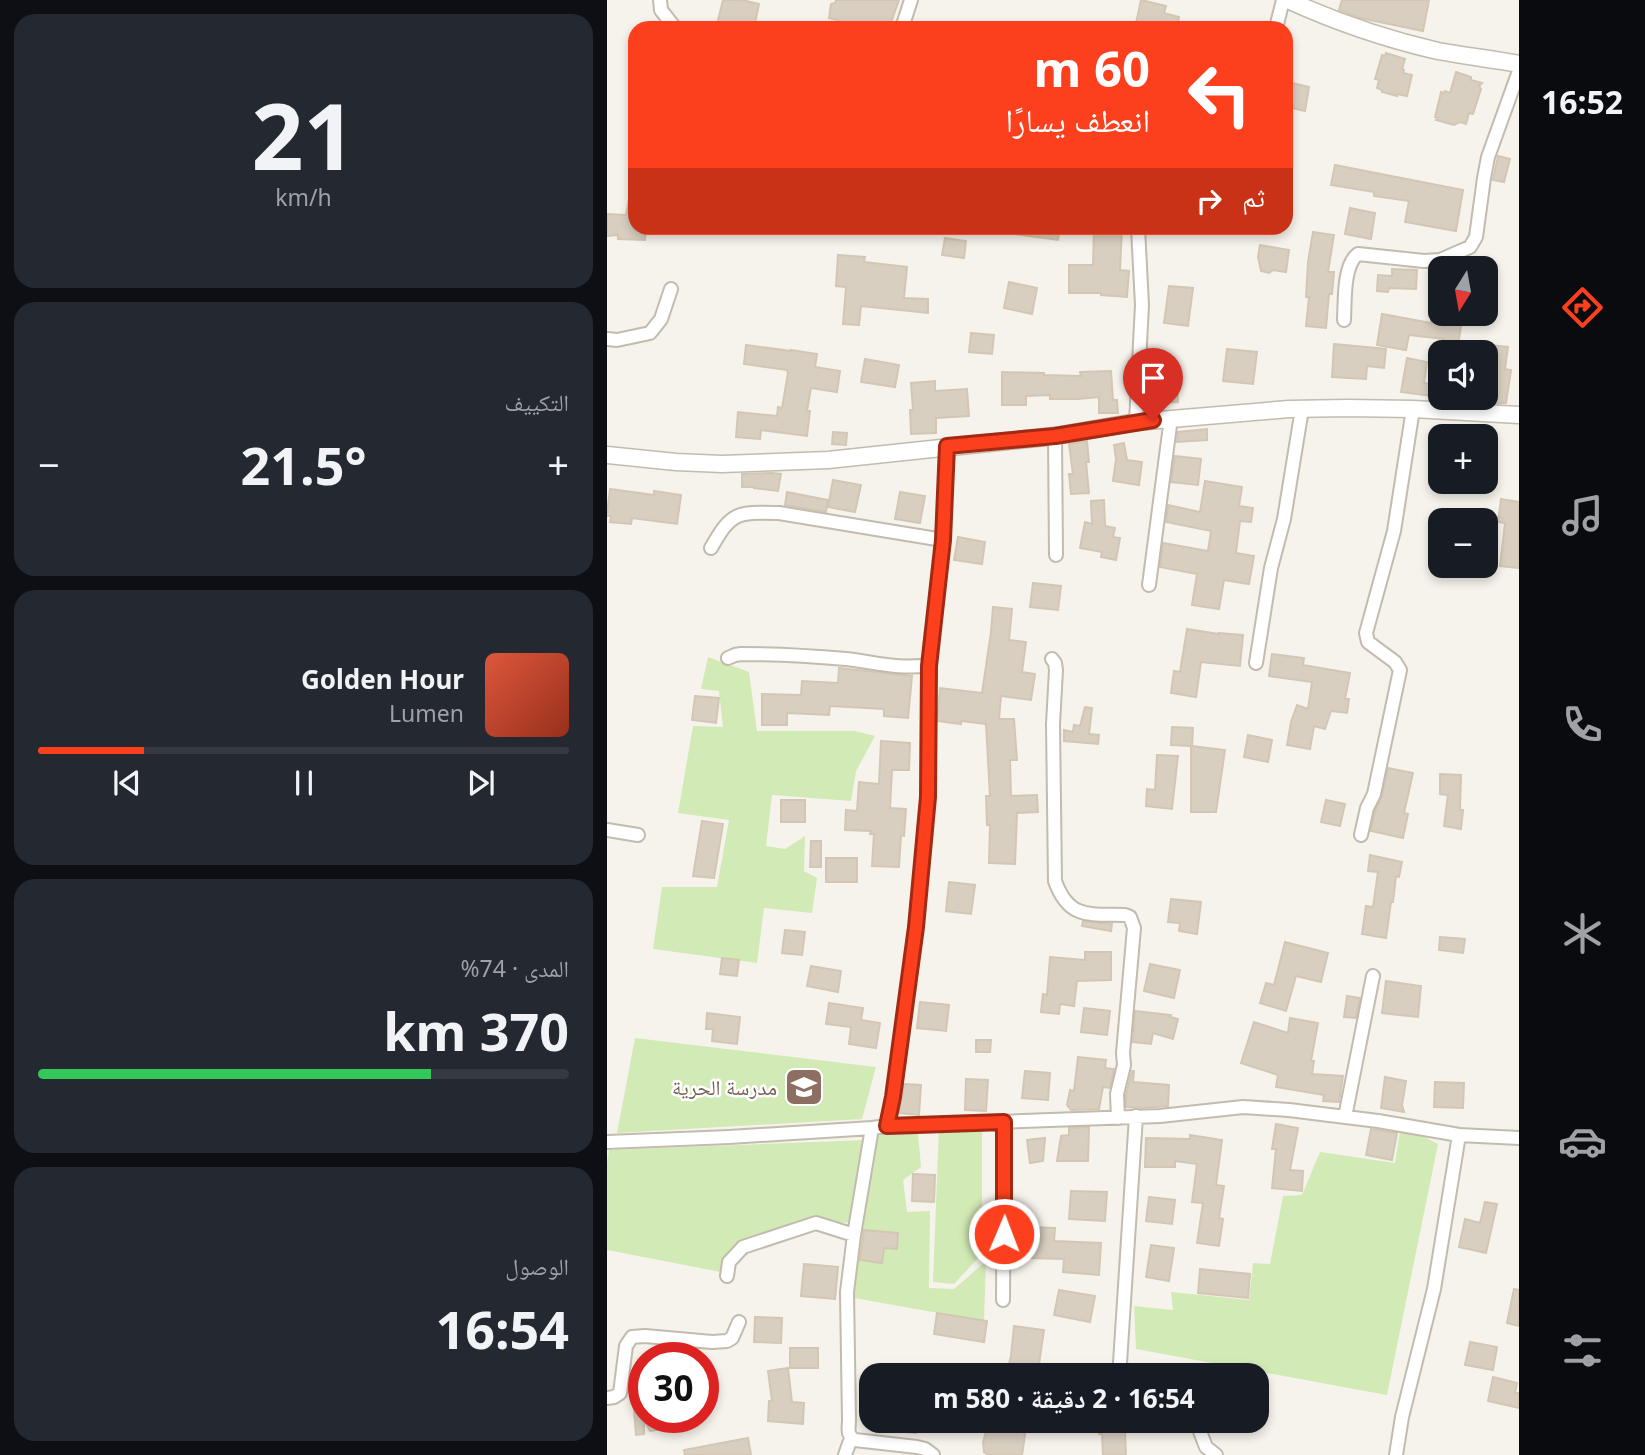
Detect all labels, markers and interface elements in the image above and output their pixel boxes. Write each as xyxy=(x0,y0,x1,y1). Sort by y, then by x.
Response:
text: 60 m xyxy=(1033,35,1150,101)
icon: left xyxy=(1174,49,1265,140)
text: 21 xyxy=(251,73,356,197)
text: 16:52 xyxy=(1541,80,1623,123)
text: انعطف يسارًا xyxy=(1005,98,1150,141)
text: ثم xyxy=(1242,179,1265,215)
text: km/h xyxy=(275,181,332,213)
icon: right xyxy=(1190,182,1228,220)
north arrow xyxy=(1428,256,1498,326)
map controls xyxy=(1428,256,1498,578)
icon: directions xyxy=(1558,283,1607,332)
button: sound xyxy=(1428,340,1498,410)
pin xyxy=(1123,348,1183,420)
icon: arrive xyxy=(1134,359,1172,397)
text: التكييف xyxy=(504,386,569,418)
button: + xyxy=(1428,424,1498,494)
text: 21.5° xyxy=(241,429,366,500)
text: − xyxy=(38,438,60,490)
text: + xyxy=(547,438,569,490)
icon: music xyxy=(1558,491,1607,540)
button: − xyxy=(1428,508,1498,578)
text: Golden Hour xyxy=(301,661,464,697)
text: Lumen xyxy=(389,697,464,729)
icon: phone xyxy=(1558,700,1607,749)
icon: previous xyxy=(108,764,146,802)
icon: pause xyxy=(285,764,323,802)
icon: next xyxy=(462,764,500,802)
icon: climate xyxy=(1558,909,1607,958)
text: المدى · 74% xyxy=(460,952,569,984)
text: 370 km xyxy=(383,995,569,1066)
school or university icon: مدرسة الحرية xyxy=(783,1066,825,1108)
place label: مدرسة الحرية xyxy=(672,1073,777,1101)
icon: car xyxy=(1558,1117,1607,1166)
position arrow xyxy=(967,1197,1041,1271)
text: الوصول xyxy=(505,1250,569,1282)
text: 16:54 xyxy=(435,1293,569,1364)
icon: filters xyxy=(1558,1326,1607,1375)
speed limit sign: 30 xyxy=(628,1342,719,1433)
text: 16:54 · 2 دقيقة · 580 m xyxy=(933,1380,1195,1416)

